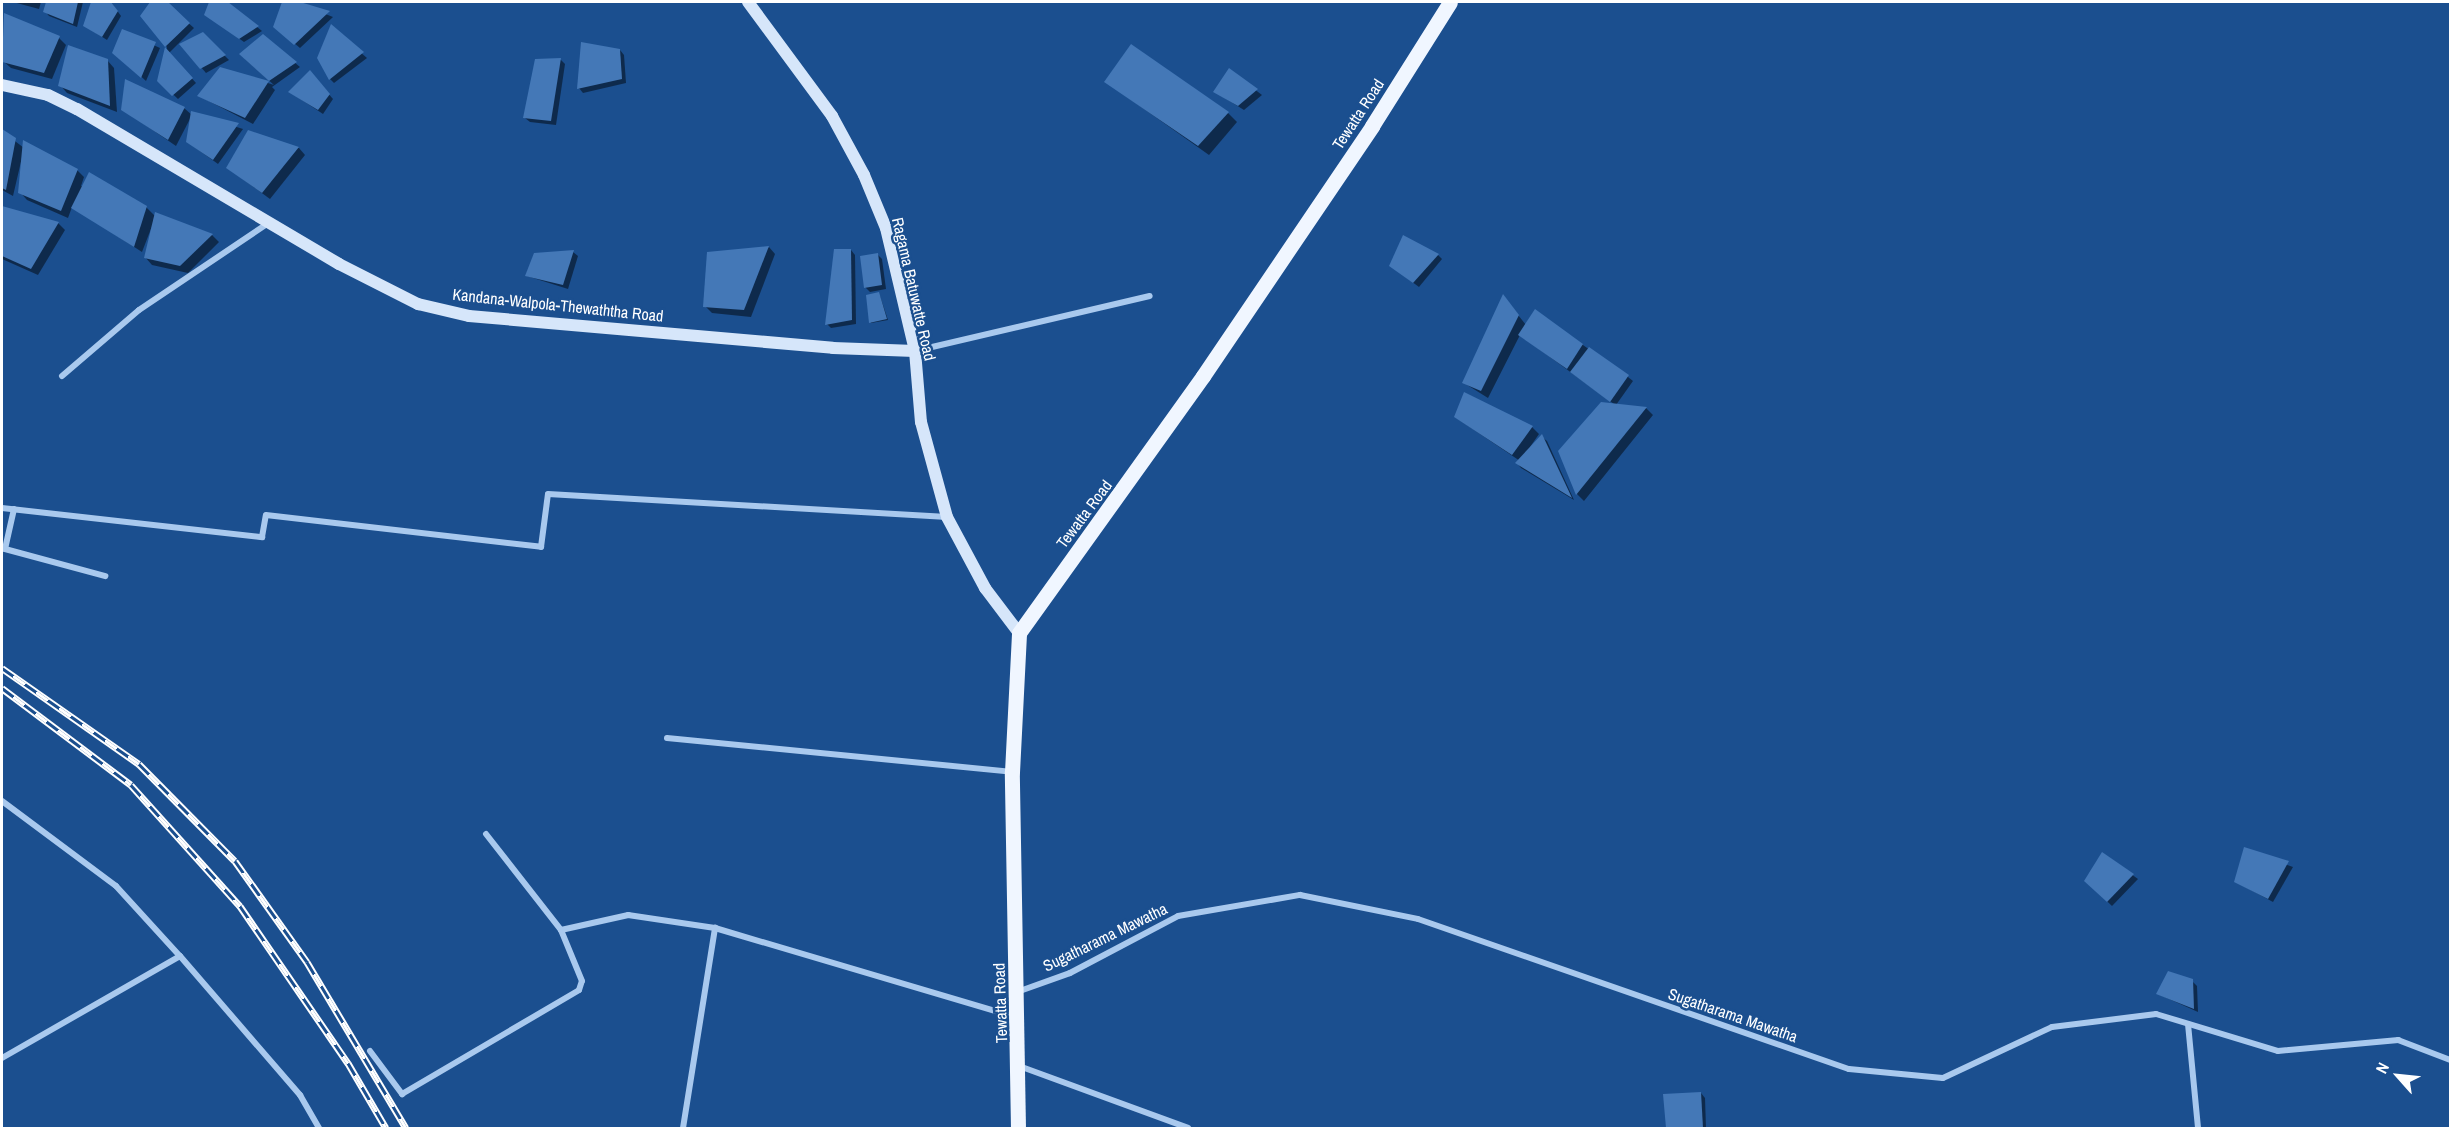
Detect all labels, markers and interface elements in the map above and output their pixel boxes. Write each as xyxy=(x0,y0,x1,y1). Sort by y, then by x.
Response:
street label: Tewatta Road xyxy=(1328,75,1388,153)
street label: Ragama Batuwatte Road xyxy=(888,215,940,363)
street label: Kandana-Walpola-Thewaththa Road xyxy=(452,284,664,326)
street label: Tewatta Road xyxy=(1052,476,1116,552)
street label: Sugatharama Mawatha xyxy=(1040,899,1170,975)
street label: Tewatta Road xyxy=(989,963,1011,1043)
street label: Sugatharama Mawatha xyxy=(1666,984,1800,1046)
north arrow xyxy=(2368,1046,2428,1106)
text: N xyxy=(2370,1059,2394,1077)

